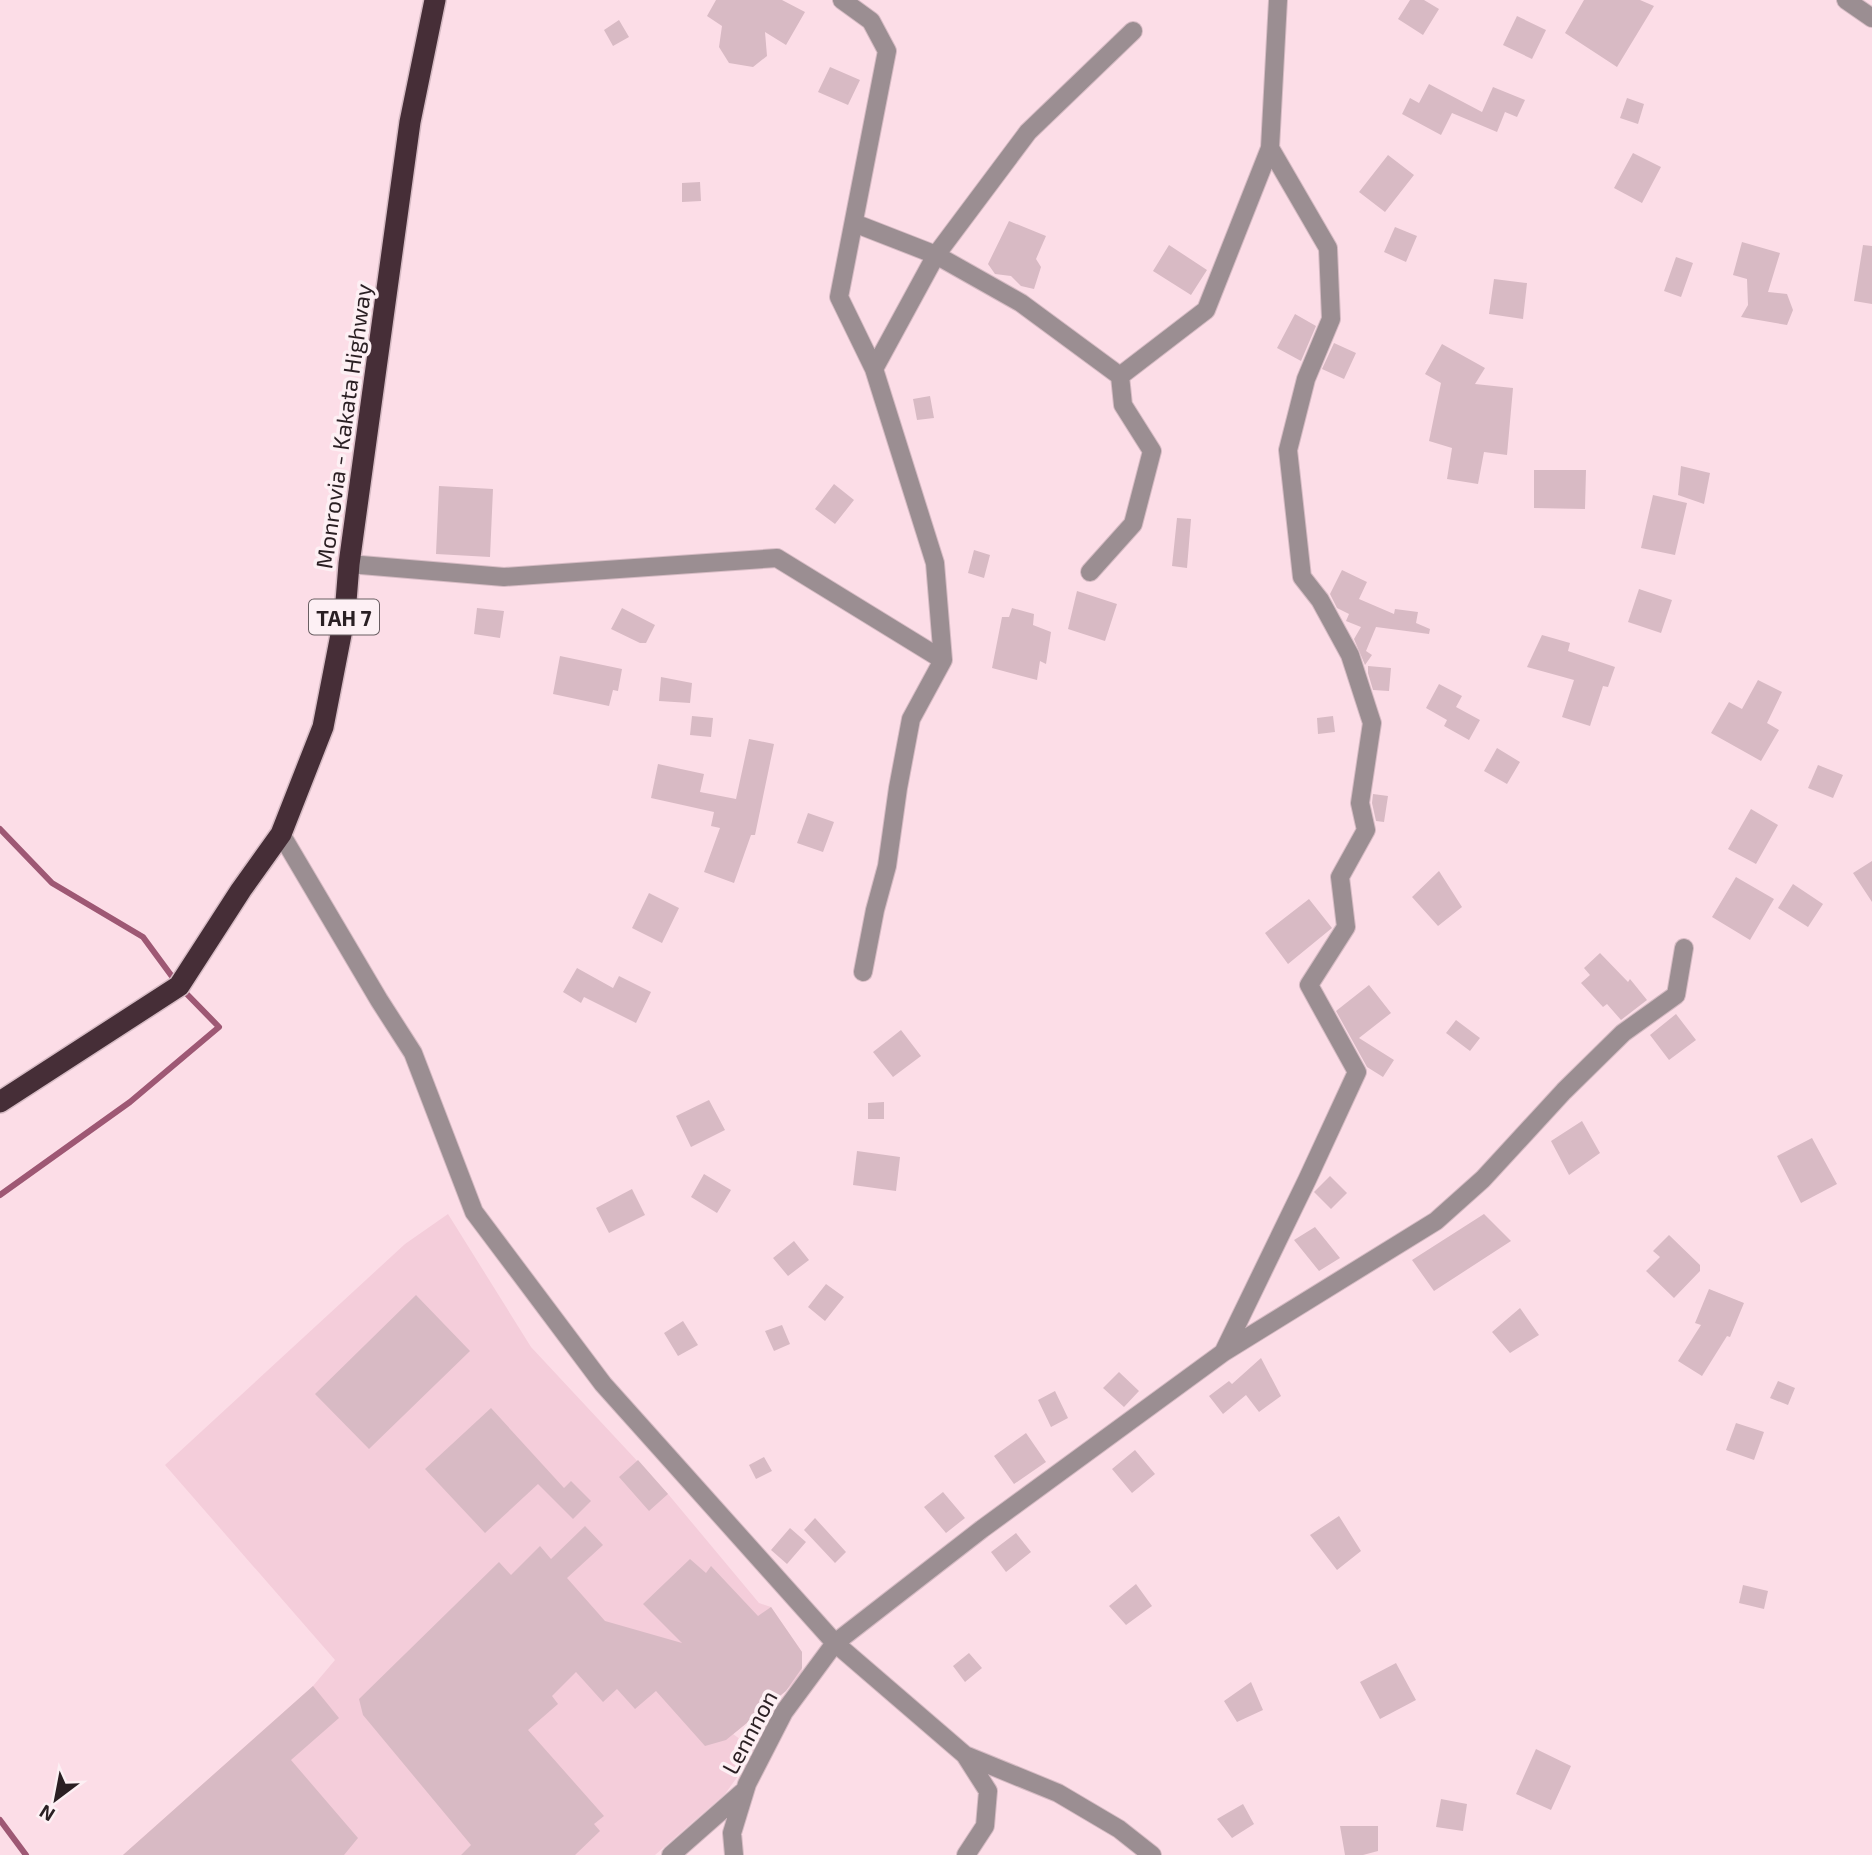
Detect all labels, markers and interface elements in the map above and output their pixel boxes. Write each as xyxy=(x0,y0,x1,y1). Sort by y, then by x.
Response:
street label: Monrovia - Kakata Highway xyxy=(309,282,377,570)
road number: TAH 7 xyxy=(309,600,379,634)
street label: Lennnon xyxy=(715,1685,783,1779)
north arrow xyxy=(21,1764,91,1834)
text: N xyxy=(35,1800,59,1827)

